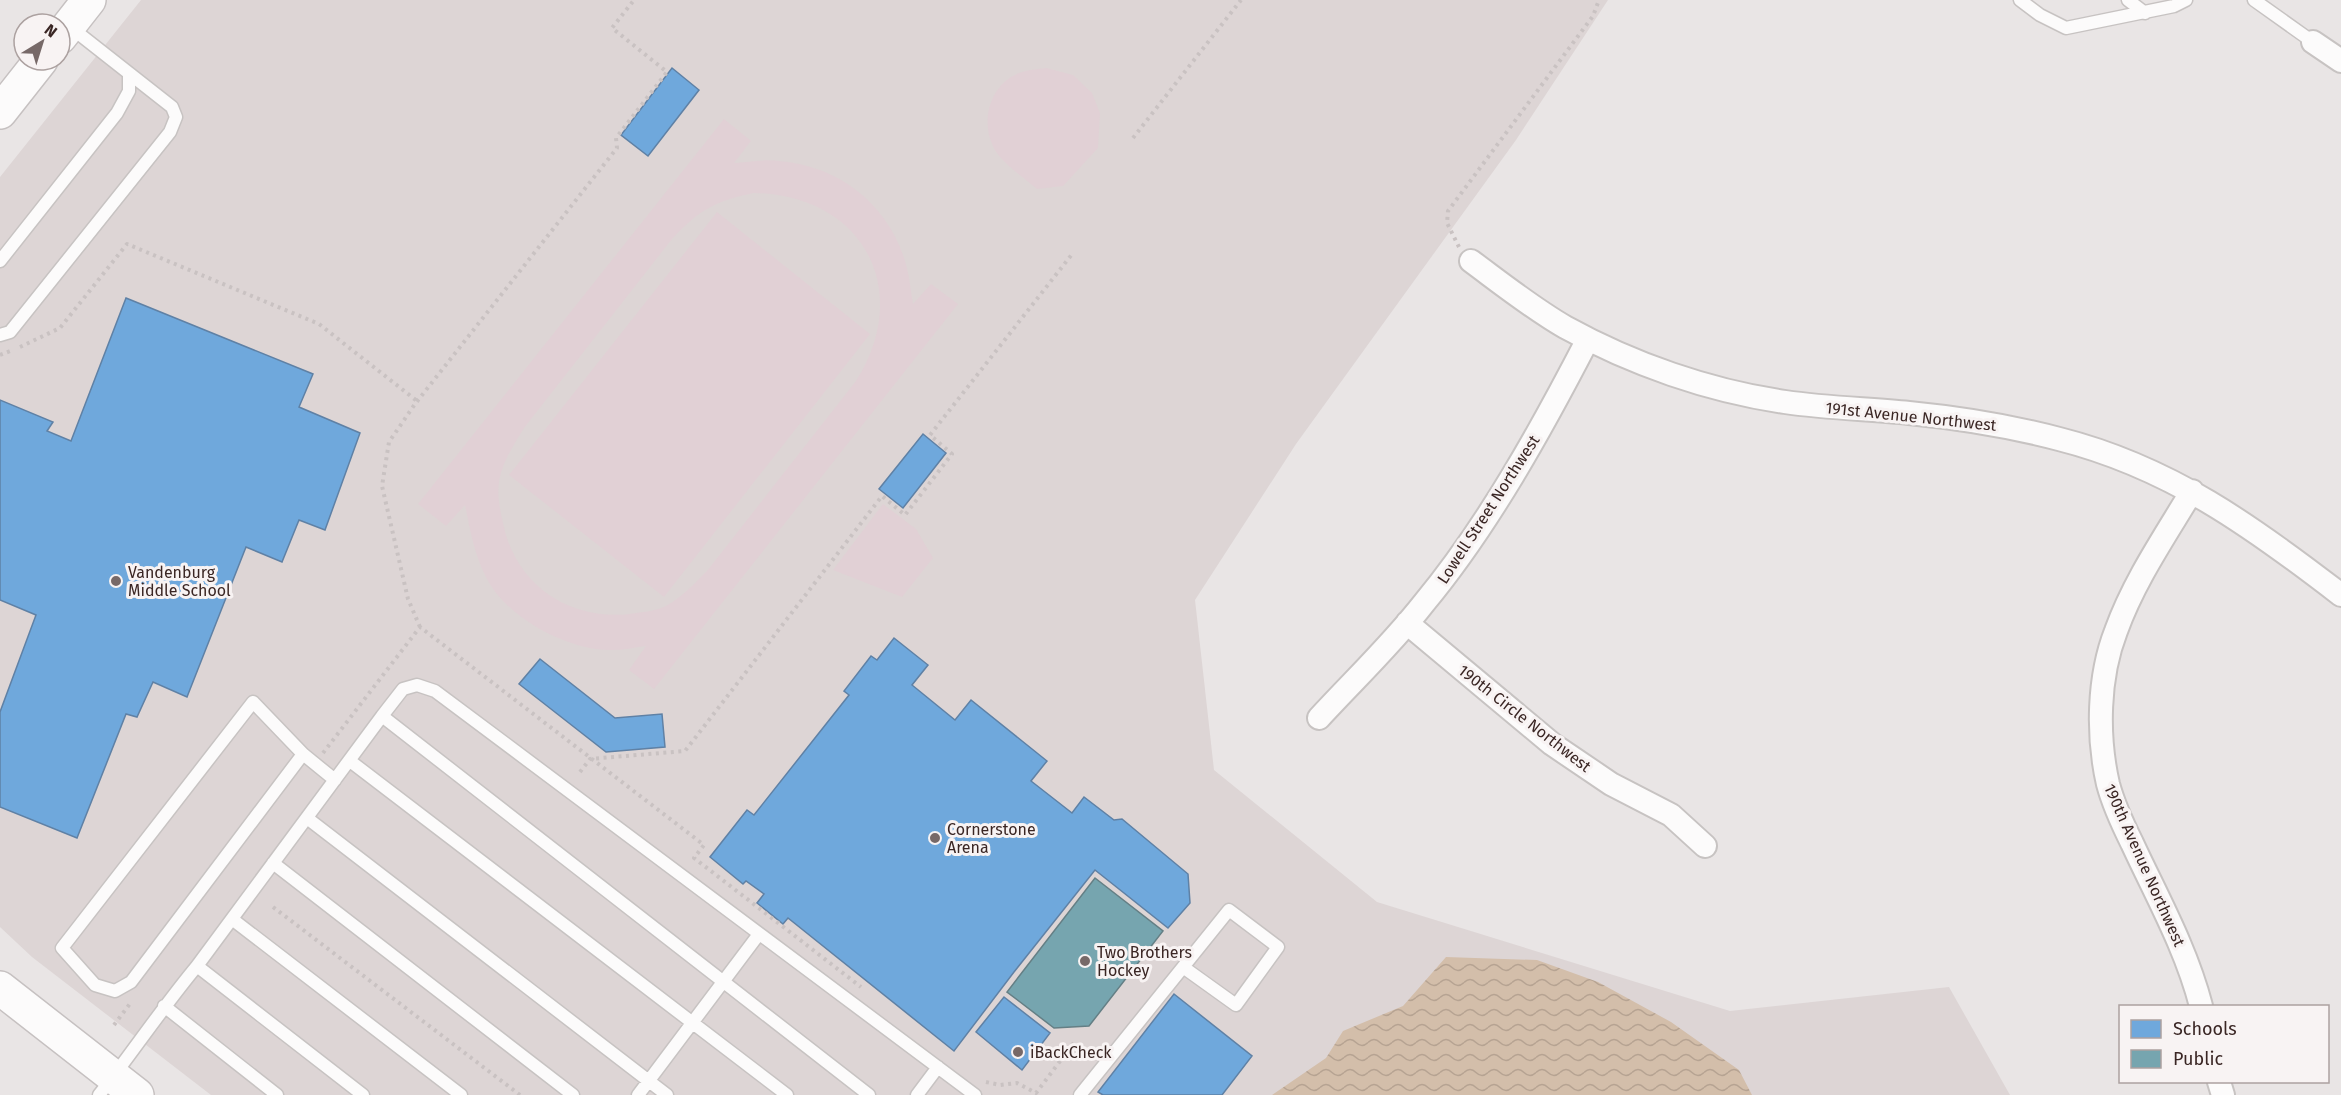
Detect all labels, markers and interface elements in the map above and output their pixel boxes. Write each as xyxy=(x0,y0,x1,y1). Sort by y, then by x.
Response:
north arrow xyxy=(12,12,72,72)
text: N xyxy=(41,20,61,41)
street label: 191st Avenue Northwest xyxy=(1825,398,1998,435)
street label: Lowell Street Northwest xyxy=(1433,431,1544,587)
place label: Vandenburg Middle School xyxy=(128,563,231,600)
marker: Vandenburg Middle School xyxy=(109,574,123,588)
street label: 190th Circle Northwest xyxy=(1455,661,1595,776)
street label: 190th Avenue Northwest xyxy=(2100,781,2189,950)
place label: Cornerstone Arena xyxy=(947,820,1036,857)
marker: Cornerstone Arena xyxy=(928,831,942,845)
place label: Two Brothers Hockey xyxy=(1097,943,1192,980)
marker: Two Brothers Hockey xyxy=(1078,954,1092,968)
legend xyxy=(2119,1005,2329,1083)
text: Schools xyxy=(2173,1018,2237,1040)
place label: iBackCheck xyxy=(1030,1043,1112,1062)
marker: iBackCheck xyxy=(1011,1045,1025,1059)
text: Public xyxy=(2173,1048,2223,1070)

